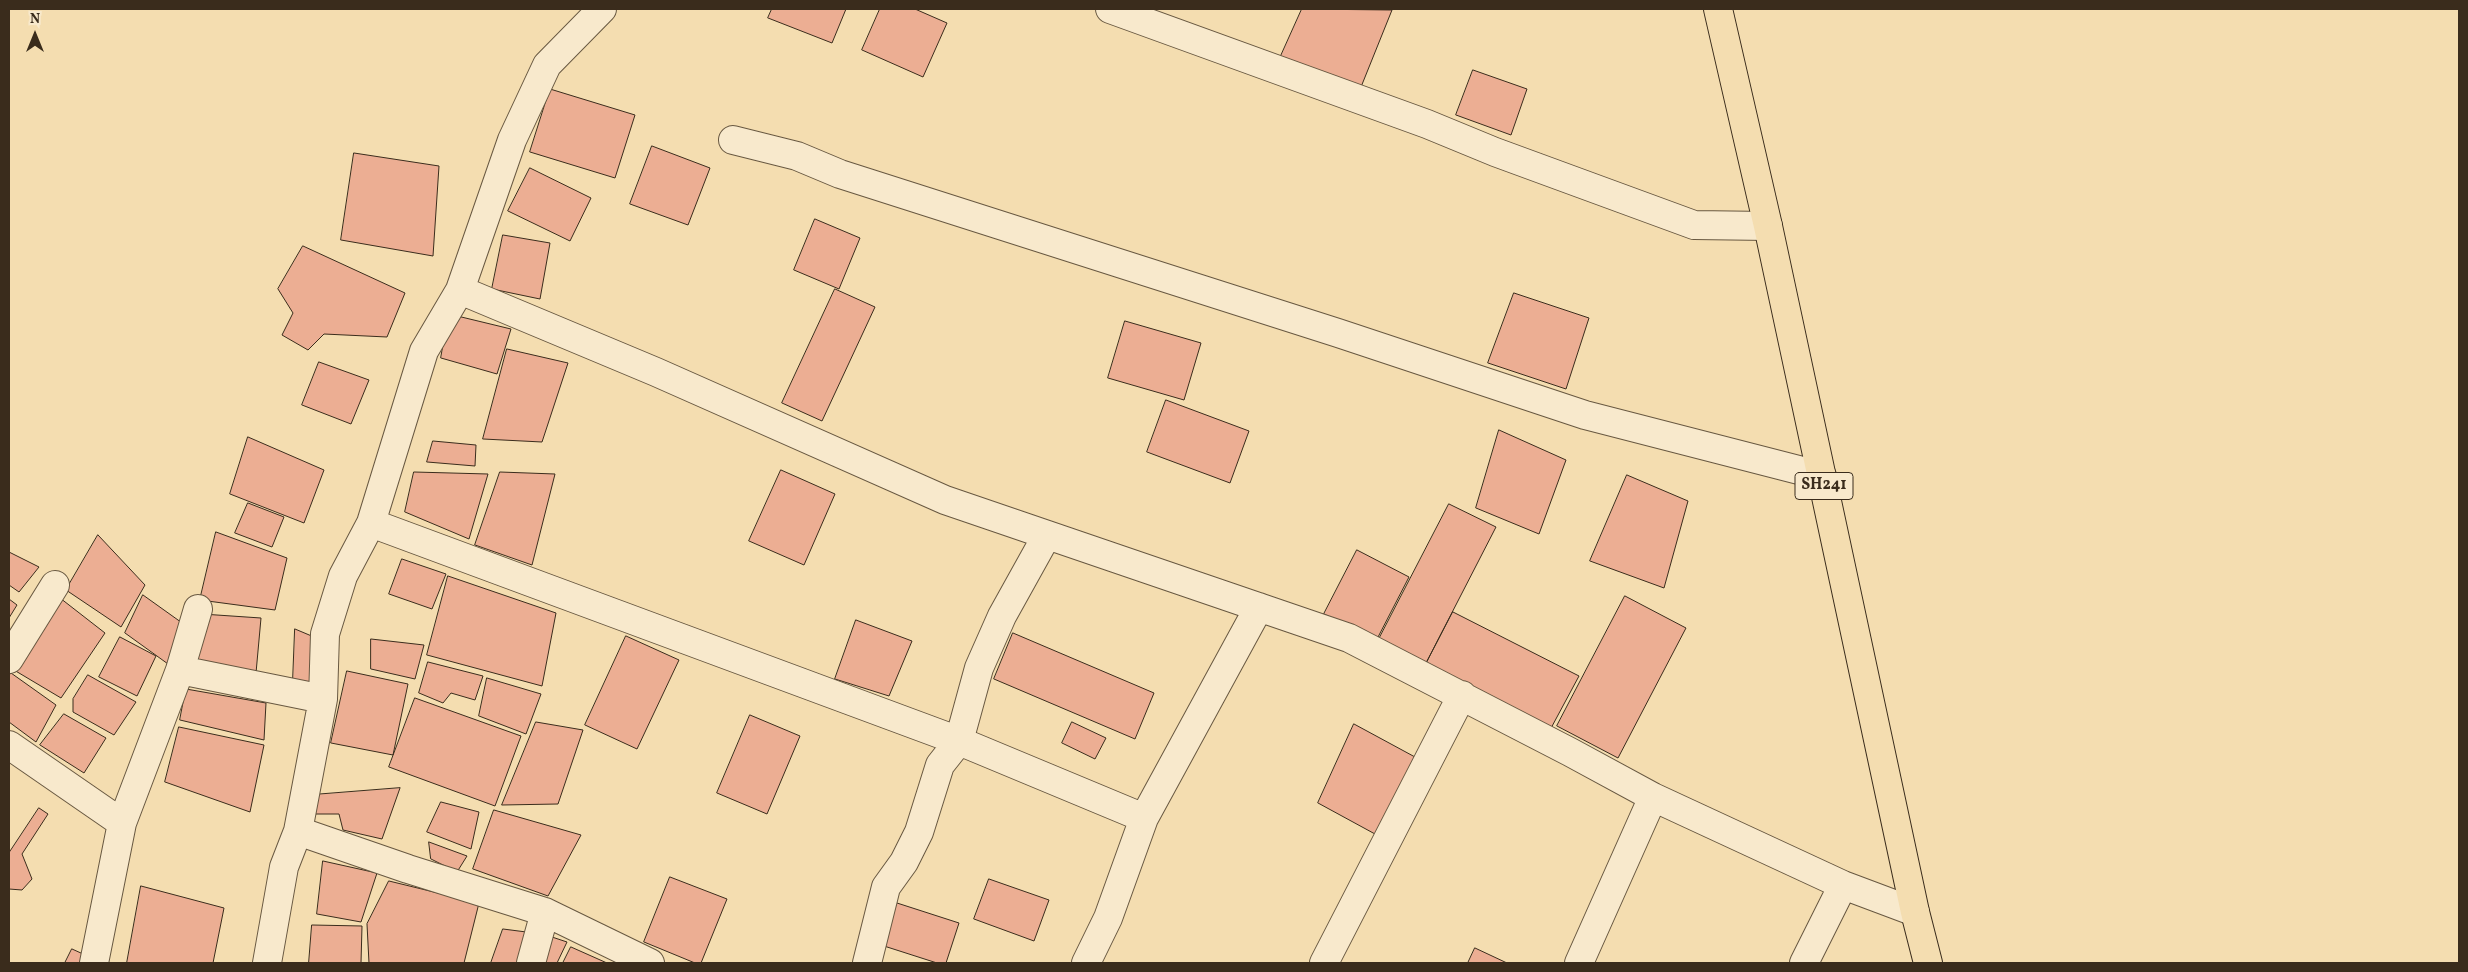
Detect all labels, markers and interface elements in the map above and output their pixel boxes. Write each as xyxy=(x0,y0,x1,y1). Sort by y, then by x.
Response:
north arrow xyxy=(10,10,60,60)
text: N xyxy=(30,10,40,29)
road number: SH241 xyxy=(1795,472,1853,500)

